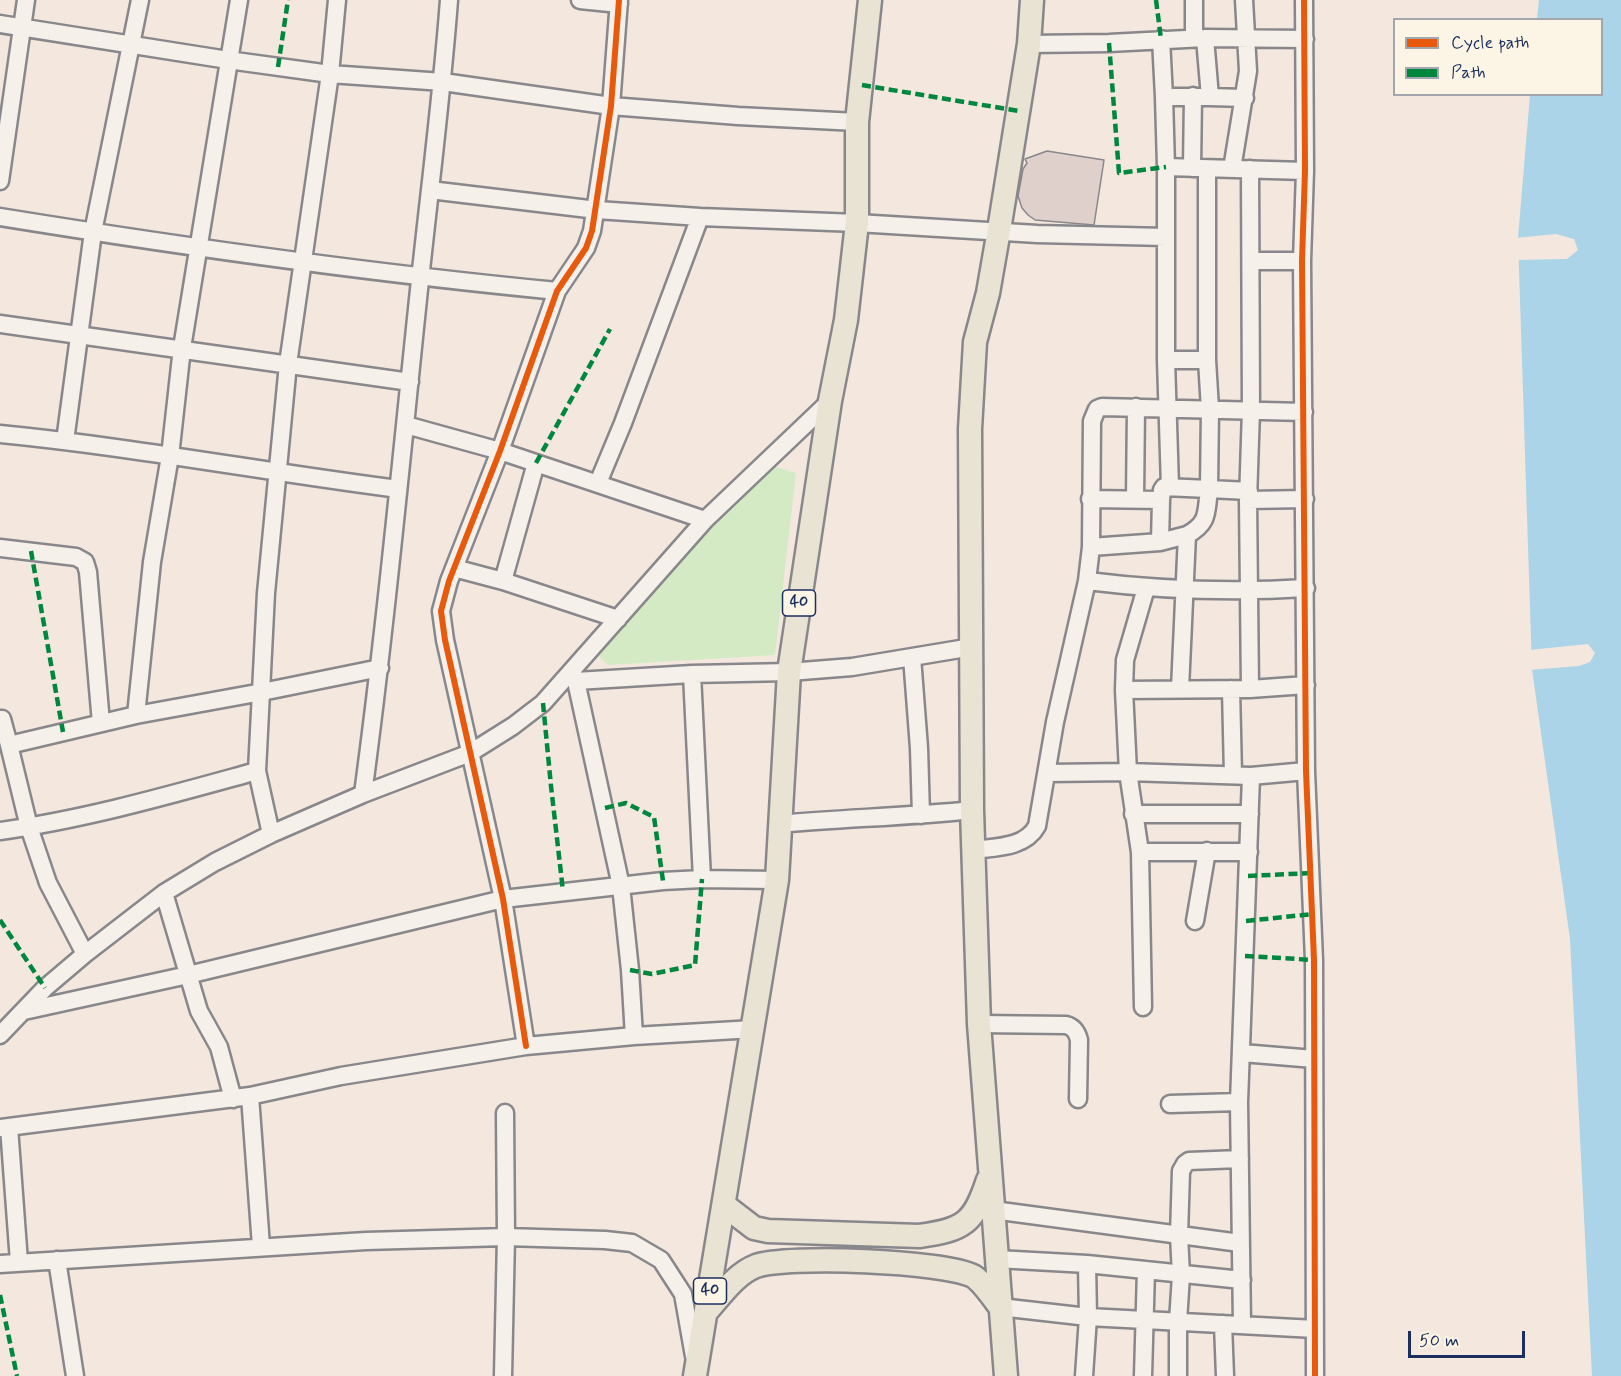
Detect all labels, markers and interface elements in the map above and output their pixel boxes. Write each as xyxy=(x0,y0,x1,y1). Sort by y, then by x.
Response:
legend xyxy=(1393,18,1603,96)
text: Cycle path xyxy=(1451,31,1529,55)
text: Path xyxy=(1451,61,1486,85)
road number: 40 xyxy=(782,590,816,616)
road number: 40 xyxy=(694,1278,726,1304)
scale bar xyxy=(1411,1319,1528,1357)
text: 50 m xyxy=(1419,1329,1459,1353)

